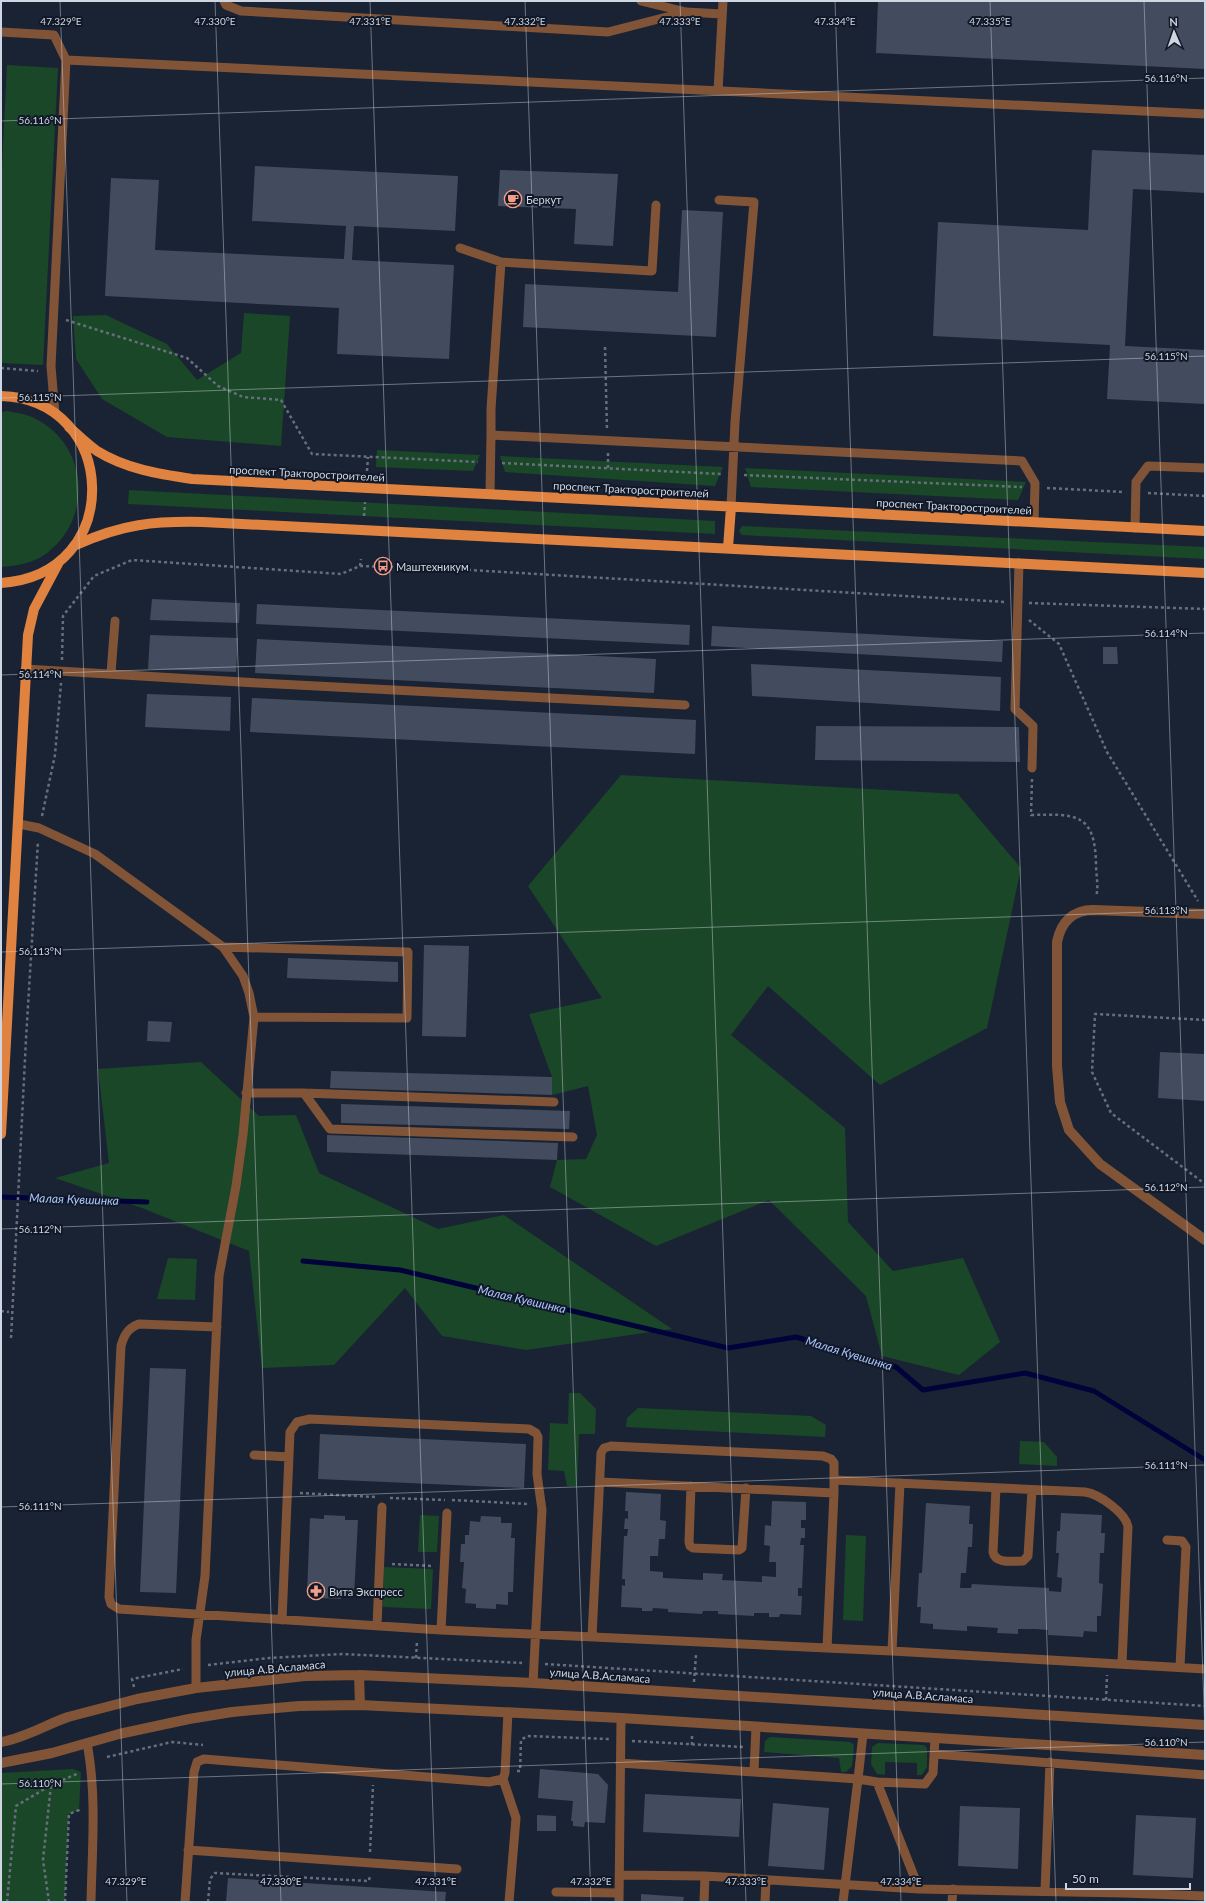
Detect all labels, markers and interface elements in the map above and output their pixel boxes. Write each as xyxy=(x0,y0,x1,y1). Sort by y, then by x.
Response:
north arrow xyxy=(1154,12,1194,52)
text: 47.329°E xyxy=(40,15,82,27)
text: 47.330°E xyxy=(194,15,236,27)
text: 47.331°E xyxy=(349,15,391,27)
text: 47.332°E xyxy=(504,15,546,27)
text: 47.333°E xyxy=(659,15,701,27)
text: 47.334°E xyxy=(814,15,856,27)
text: 47.335°E xyxy=(969,15,1011,27)
text: N xyxy=(1169,15,1178,28)
text: 56.116°N xyxy=(1144,72,1188,84)
text: 56.116°N xyxy=(18,114,62,126)
cafe icon: Беркут xyxy=(503,189,523,209)
place label: Беркут xyxy=(526,193,562,206)
text: 56.115°N xyxy=(1144,350,1188,362)
text: 56.115°N xyxy=(18,391,62,403)
street label: проспект Тракторостроителей xyxy=(229,462,385,484)
street label: проспект Тракторостроителей xyxy=(553,478,709,500)
street label: проспект Тракторостроителей xyxy=(876,495,1032,517)
bus stop icon: Маштехникум xyxy=(373,556,393,576)
place label: Маштехникум xyxy=(396,560,469,573)
text: 56.114°N xyxy=(1144,627,1188,639)
text: 56.114°N xyxy=(18,668,62,680)
text: 56.113°N xyxy=(1144,904,1188,916)
text: 56.113°N xyxy=(18,945,62,957)
text: 56.112°N xyxy=(1144,1181,1188,1193)
water label: Малая Кувшинка xyxy=(29,1190,119,1208)
text: 56.112°N xyxy=(18,1223,62,1235)
water label: Малая Кувшинка xyxy=(477,1282,567,1316)
water label: Малая Кувшинка xyxy=(804,1333,894,1373)
text: 56.111°N xyxy=(1144,1459,1188,1471)
text: 56.111°N xyxy=(18,1500,62,1512)
pharmacy icon: Вита Экспресс xyxy=(306,1581,326,1601)
place label: Вита Экспресс xyxy=(329,1585,403,1598)
street label: улица А.В.Асламаса xyxy=(224,1657,326,1679)
street label: улица А.В.Асламаса xyxy=(549,1665,651,1685)
street label: улица А.В.Асламаса xyxy=(872,1685,974,1705)
text: 56.110°N xyxy=(1144,1736,1188,1748)
text: 56.110°N xyxy=(18,1777,62,1789)
scale bar xyxy=(1066,1865,1190,1891)
text: 50 m xyxy=(1072,1871,1099,1886)
text: 47.329°E xyxy=(105,1875,147,1887)
text: 47.330°E xyxy=(260,1875,302,1887)
text: 47.331°E xyxy=(415,1875,457,1887)
text: 47.332°E xyxy=(570,1875,612,1887)
text: 47.333°E xyxy=(725,1875,767,1887)
text: 47.334°E xyxy=(880,1875,922,1887)

